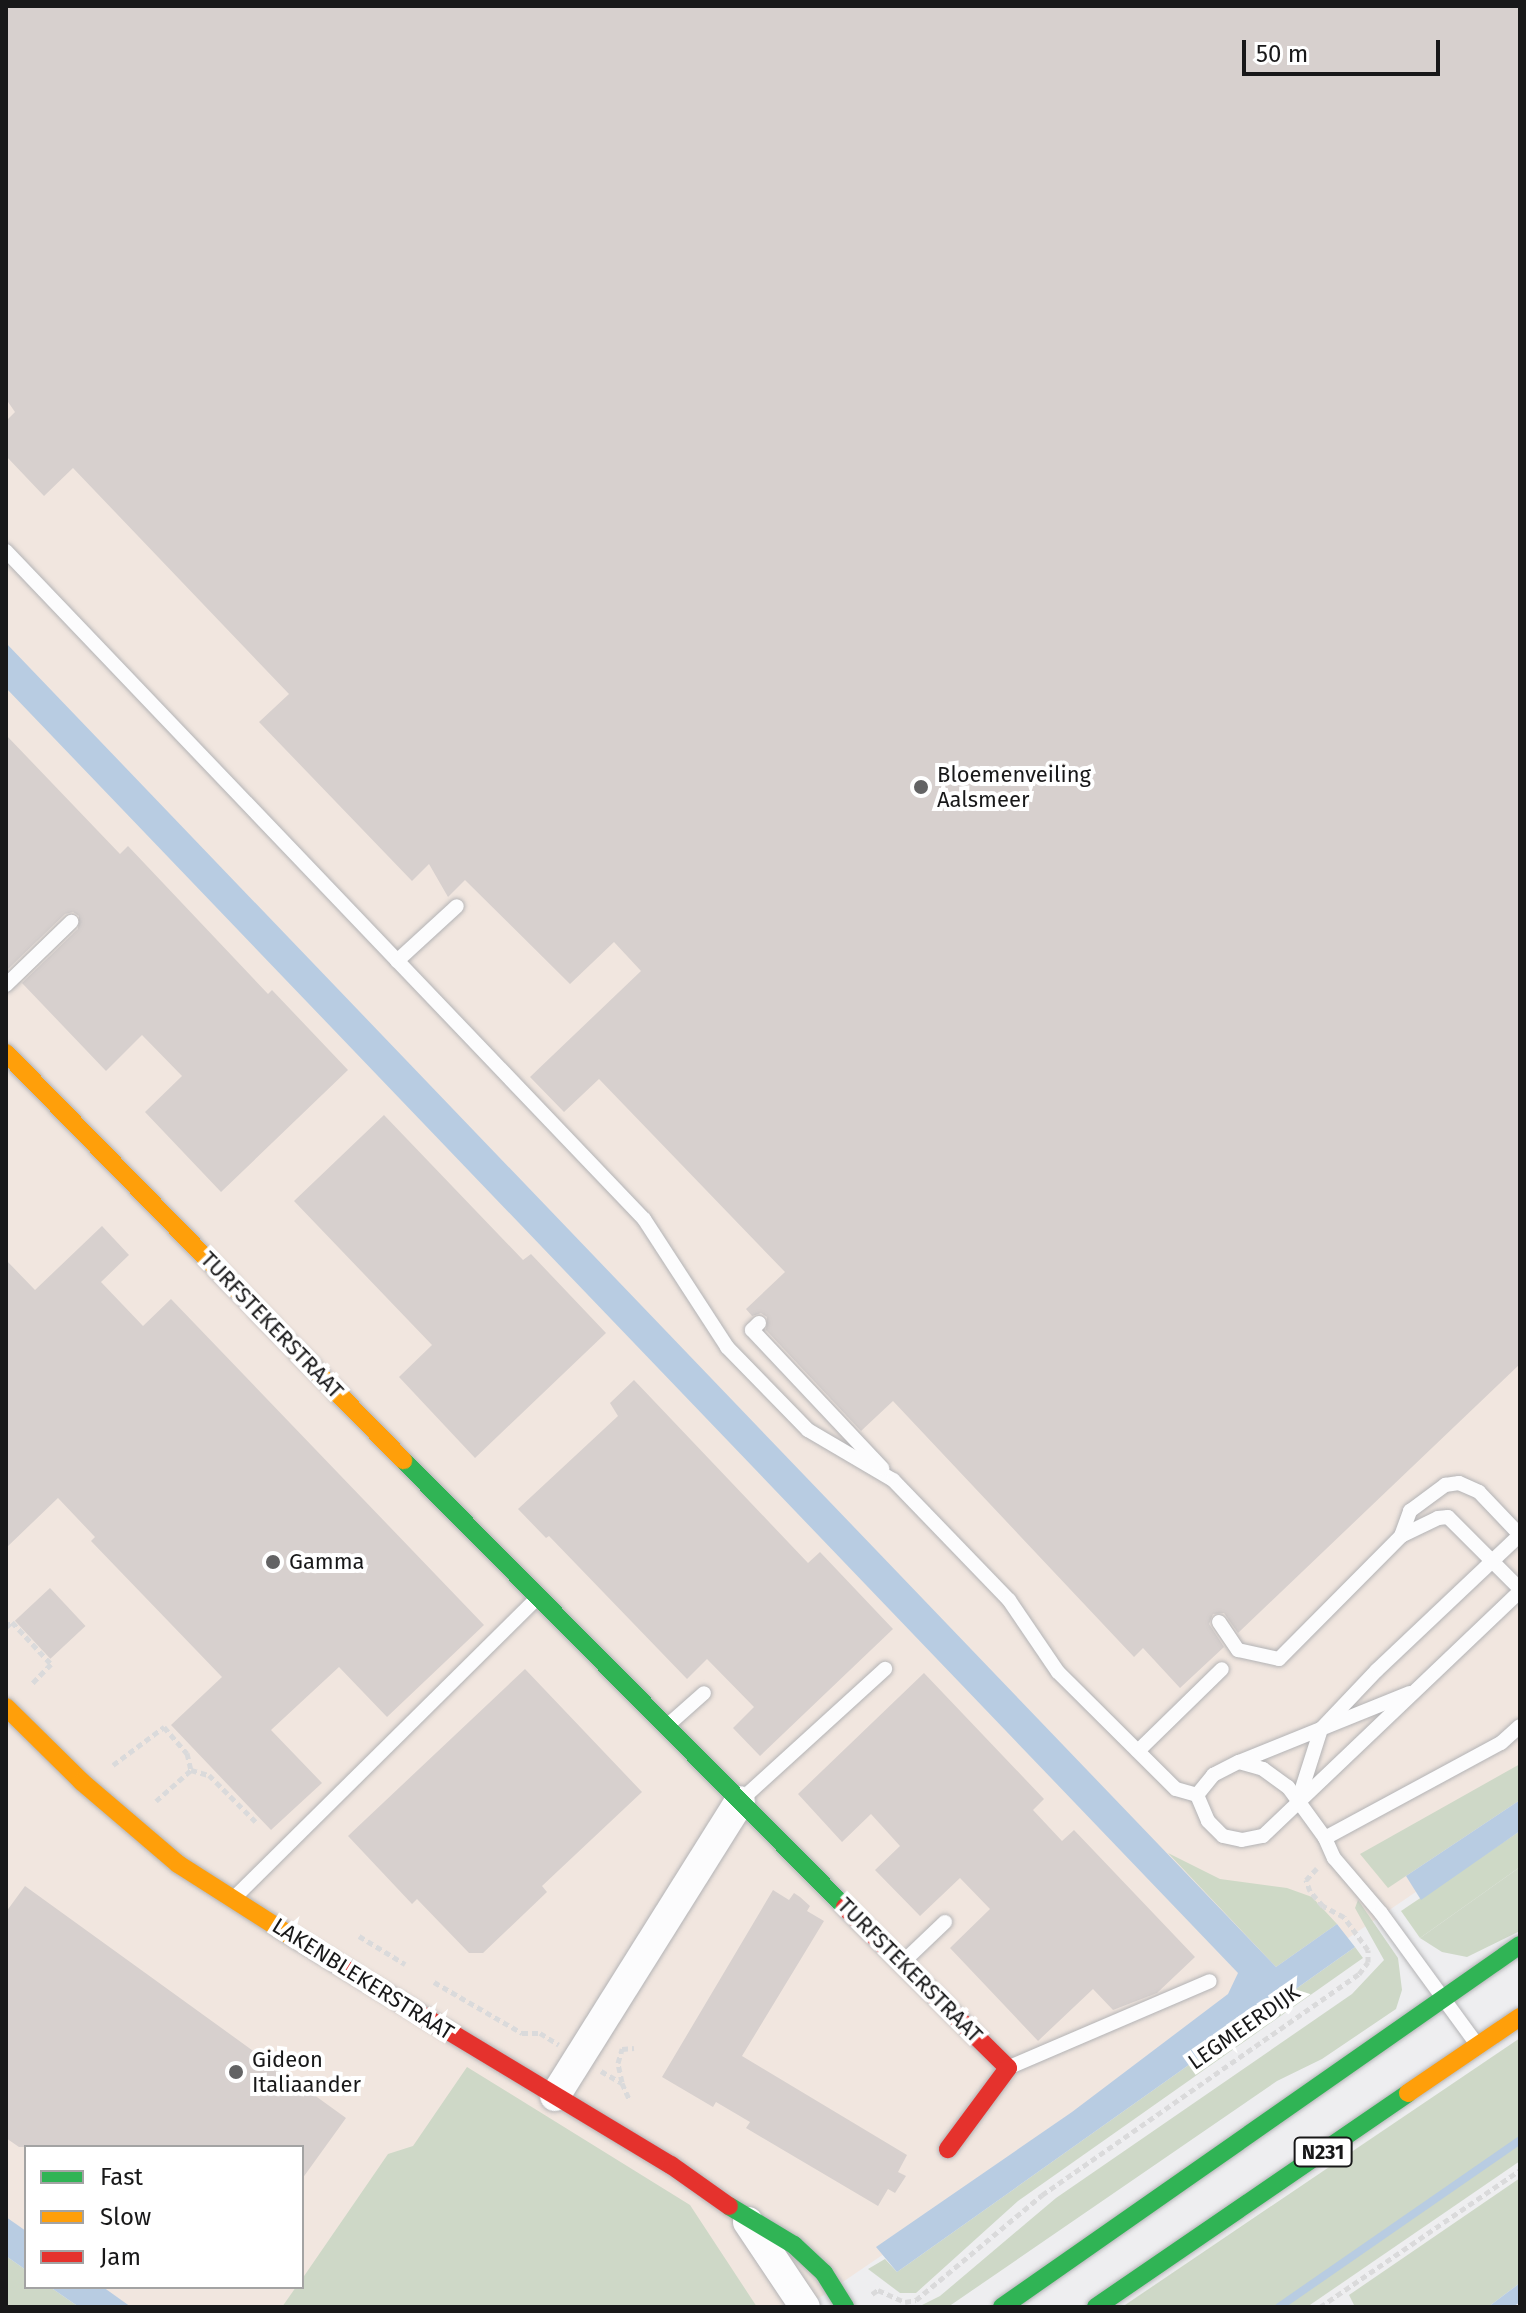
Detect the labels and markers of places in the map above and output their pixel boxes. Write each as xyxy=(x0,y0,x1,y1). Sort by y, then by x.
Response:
place label: Bloemenveiling Aalsmeer xyxy=(937,761,1091,812)
marker: Bloemenveiling Aalsmeer xyxy=(912,778,930,796)
place label: Gamma xyxy=(289,1549,365,1575)
marker: Gamma xyxy=(264,1553,282,1571)
place label: Gideon Italiaander xyxy=(252,2046,361,2098)
marker: Gideon Italiaander xyxy=(227,2063,245,2081)

